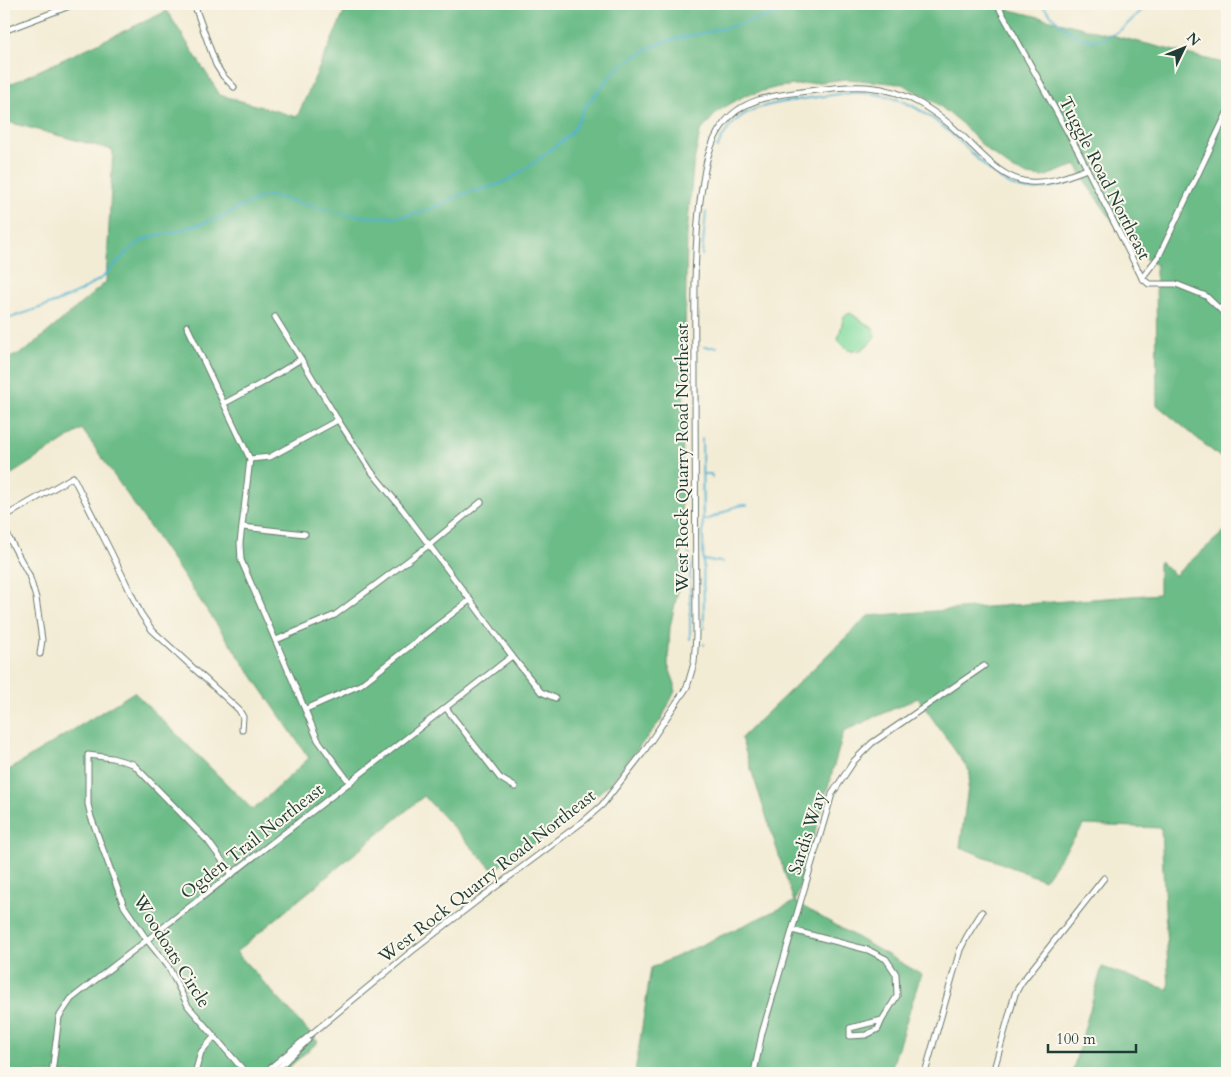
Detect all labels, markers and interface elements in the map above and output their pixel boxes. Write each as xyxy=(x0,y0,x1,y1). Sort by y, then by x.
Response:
north arrow xyxy=(1158,22,1208,72)
text: N xyxy=(1182,29,1204,50)
street label: Tuggle Road Northeast xyxy=(1053,92,1157,264)
street label: West Rock Quarry Road Northeast xyxy=(670,323,695,594)
street label: Ogden Trail Northeast xyxy=(176,777,329,905)
street label: West Rock Quarry Road Northeast xyxy=(373,783,601,970)
street label: Sardis Way xyxy=(782,788,833,878)
street label: Woodoats Circle xyxy=(126,889,216,1013)
scale bar xyxy=(1048,1022,1136,1054)
text: 100 m xyxy=(1056,1029,1096,1049)

